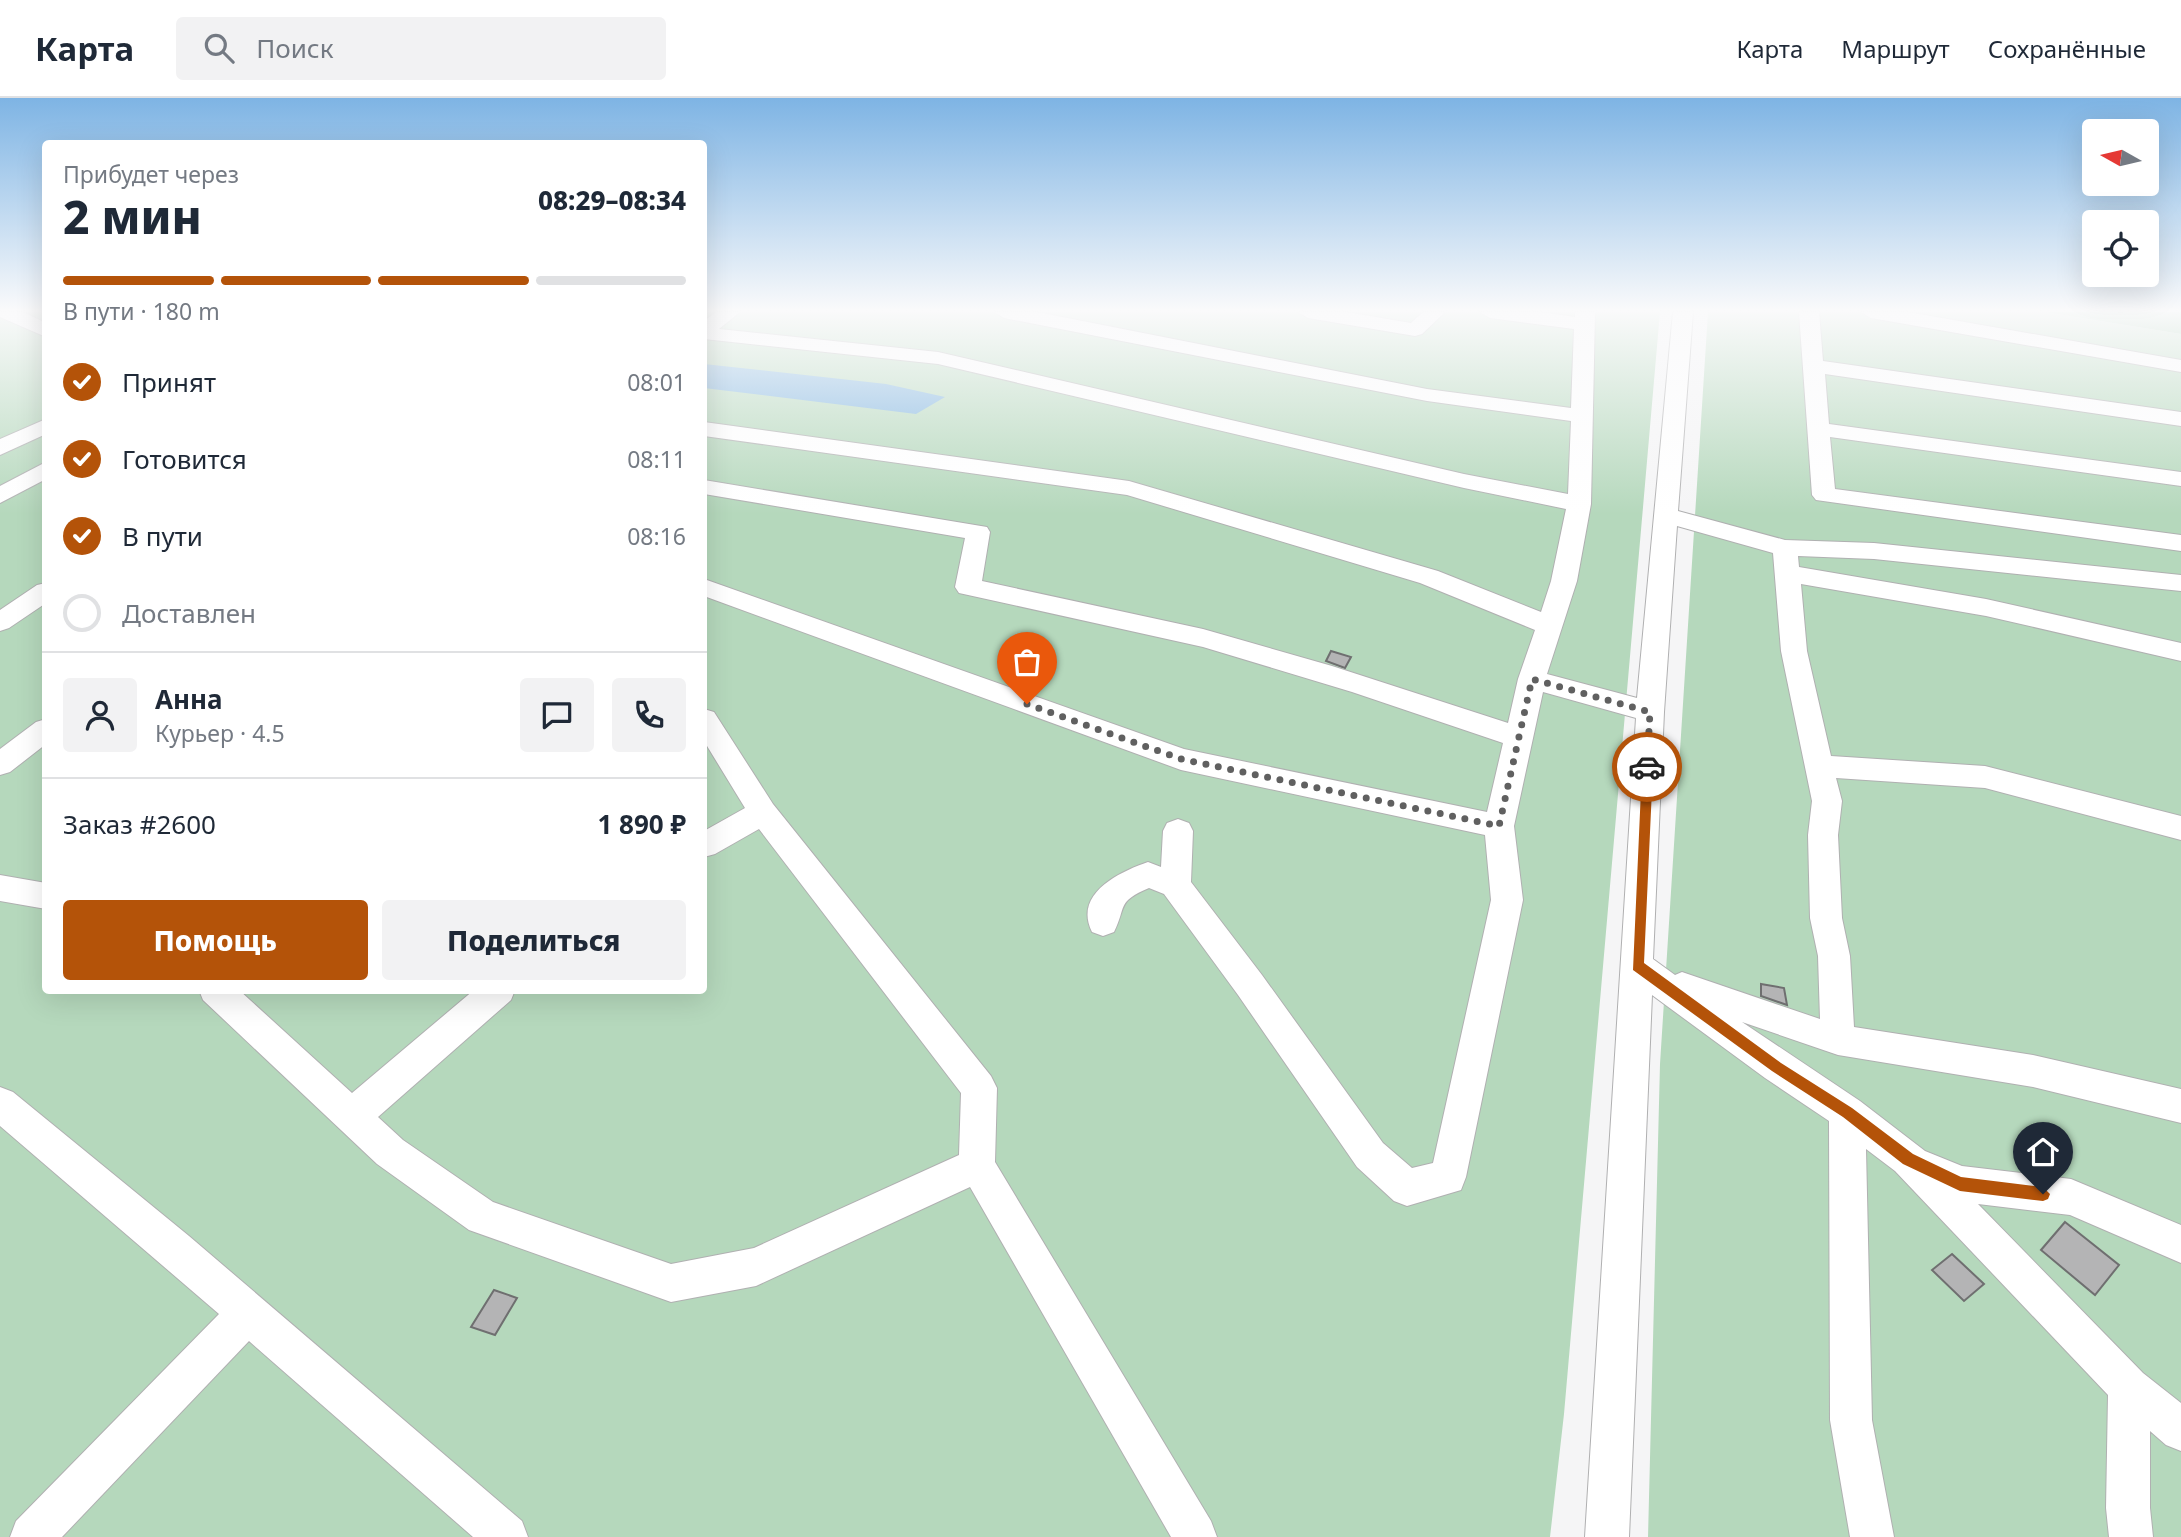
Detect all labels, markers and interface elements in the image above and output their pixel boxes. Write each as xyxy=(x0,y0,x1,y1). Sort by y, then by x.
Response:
search box xyxy=(176,17,666,80)
text: Карта xyxy=(35,26,134,71)
icon: search xyxy=(200,29,238,67)
text: Поиск xyxy=(256,30,333,66)
text: Карта xyxy=(1736,32,1803,65)
text: Маршрут xyxy=(1841,32,1950,65)
text: Сохранённые xyxy=(1988,32,2146,65)
north arrow xyxy=(2082,119,2160,196)
map controls xyxy=(2082,119,2159,287)
text: Прибудет через xyxy=(63,158,239,190)
text: 08:29–08:34 xyxy=(538,182,686,218)
text: 2 мин xyxy=(63,185,202,247)
button: locate xyxy=(2082,210,2159,287)
text: В пути · 180 m xyxy=(63,295,220,327)
icon: check xyxy=(63,363,101,401)
text: Принят xyxy=(122,364,216,400)
text: 08:01 xyxy=(627,366,686,398)
icon: check xyxy=(63,440,101,478)
text: Готовится xyxy=(122,441,247,477)
text: 08:11 xyxy=(627,443,686,475)
icon: check xyxy=(63,517,101,555)
text: В пути xyxy=(122,518,203,554)
text: 08:16 xyxy=(627,520,686,552)
text: Доставлен xyxy=(122,595,256,631)
pin xyxy=(997,632,1057,704)
icon: bag xyxy=(1008,643,1046,681)
button: person xyxy=(63,678,137,752)
button: chat xyxy=(520,678,594,752)
button: phone xyxy=(612,678,686,752)
text: Анна xyxy=(155,681,223,717)
text: Курьер · 4.5 xyxy=(155,717,285,749)
courier xyxy=(1612,732,1682,802)
icon: car xyxy=(1628,748,1666,786)
text: Заказ #2600 xyxy=(63,806,216,842)
text: 1 890 ₽ xyxy=(597,806,686,842)
button: Помощь xyxy=(63,900,368,980)
button: Поделиться xyxy=(382,900,686,980)
pin xyxy=(2013,1122,2073,1194)
icon: home xyxy=(2024,1133,2062,1171)

